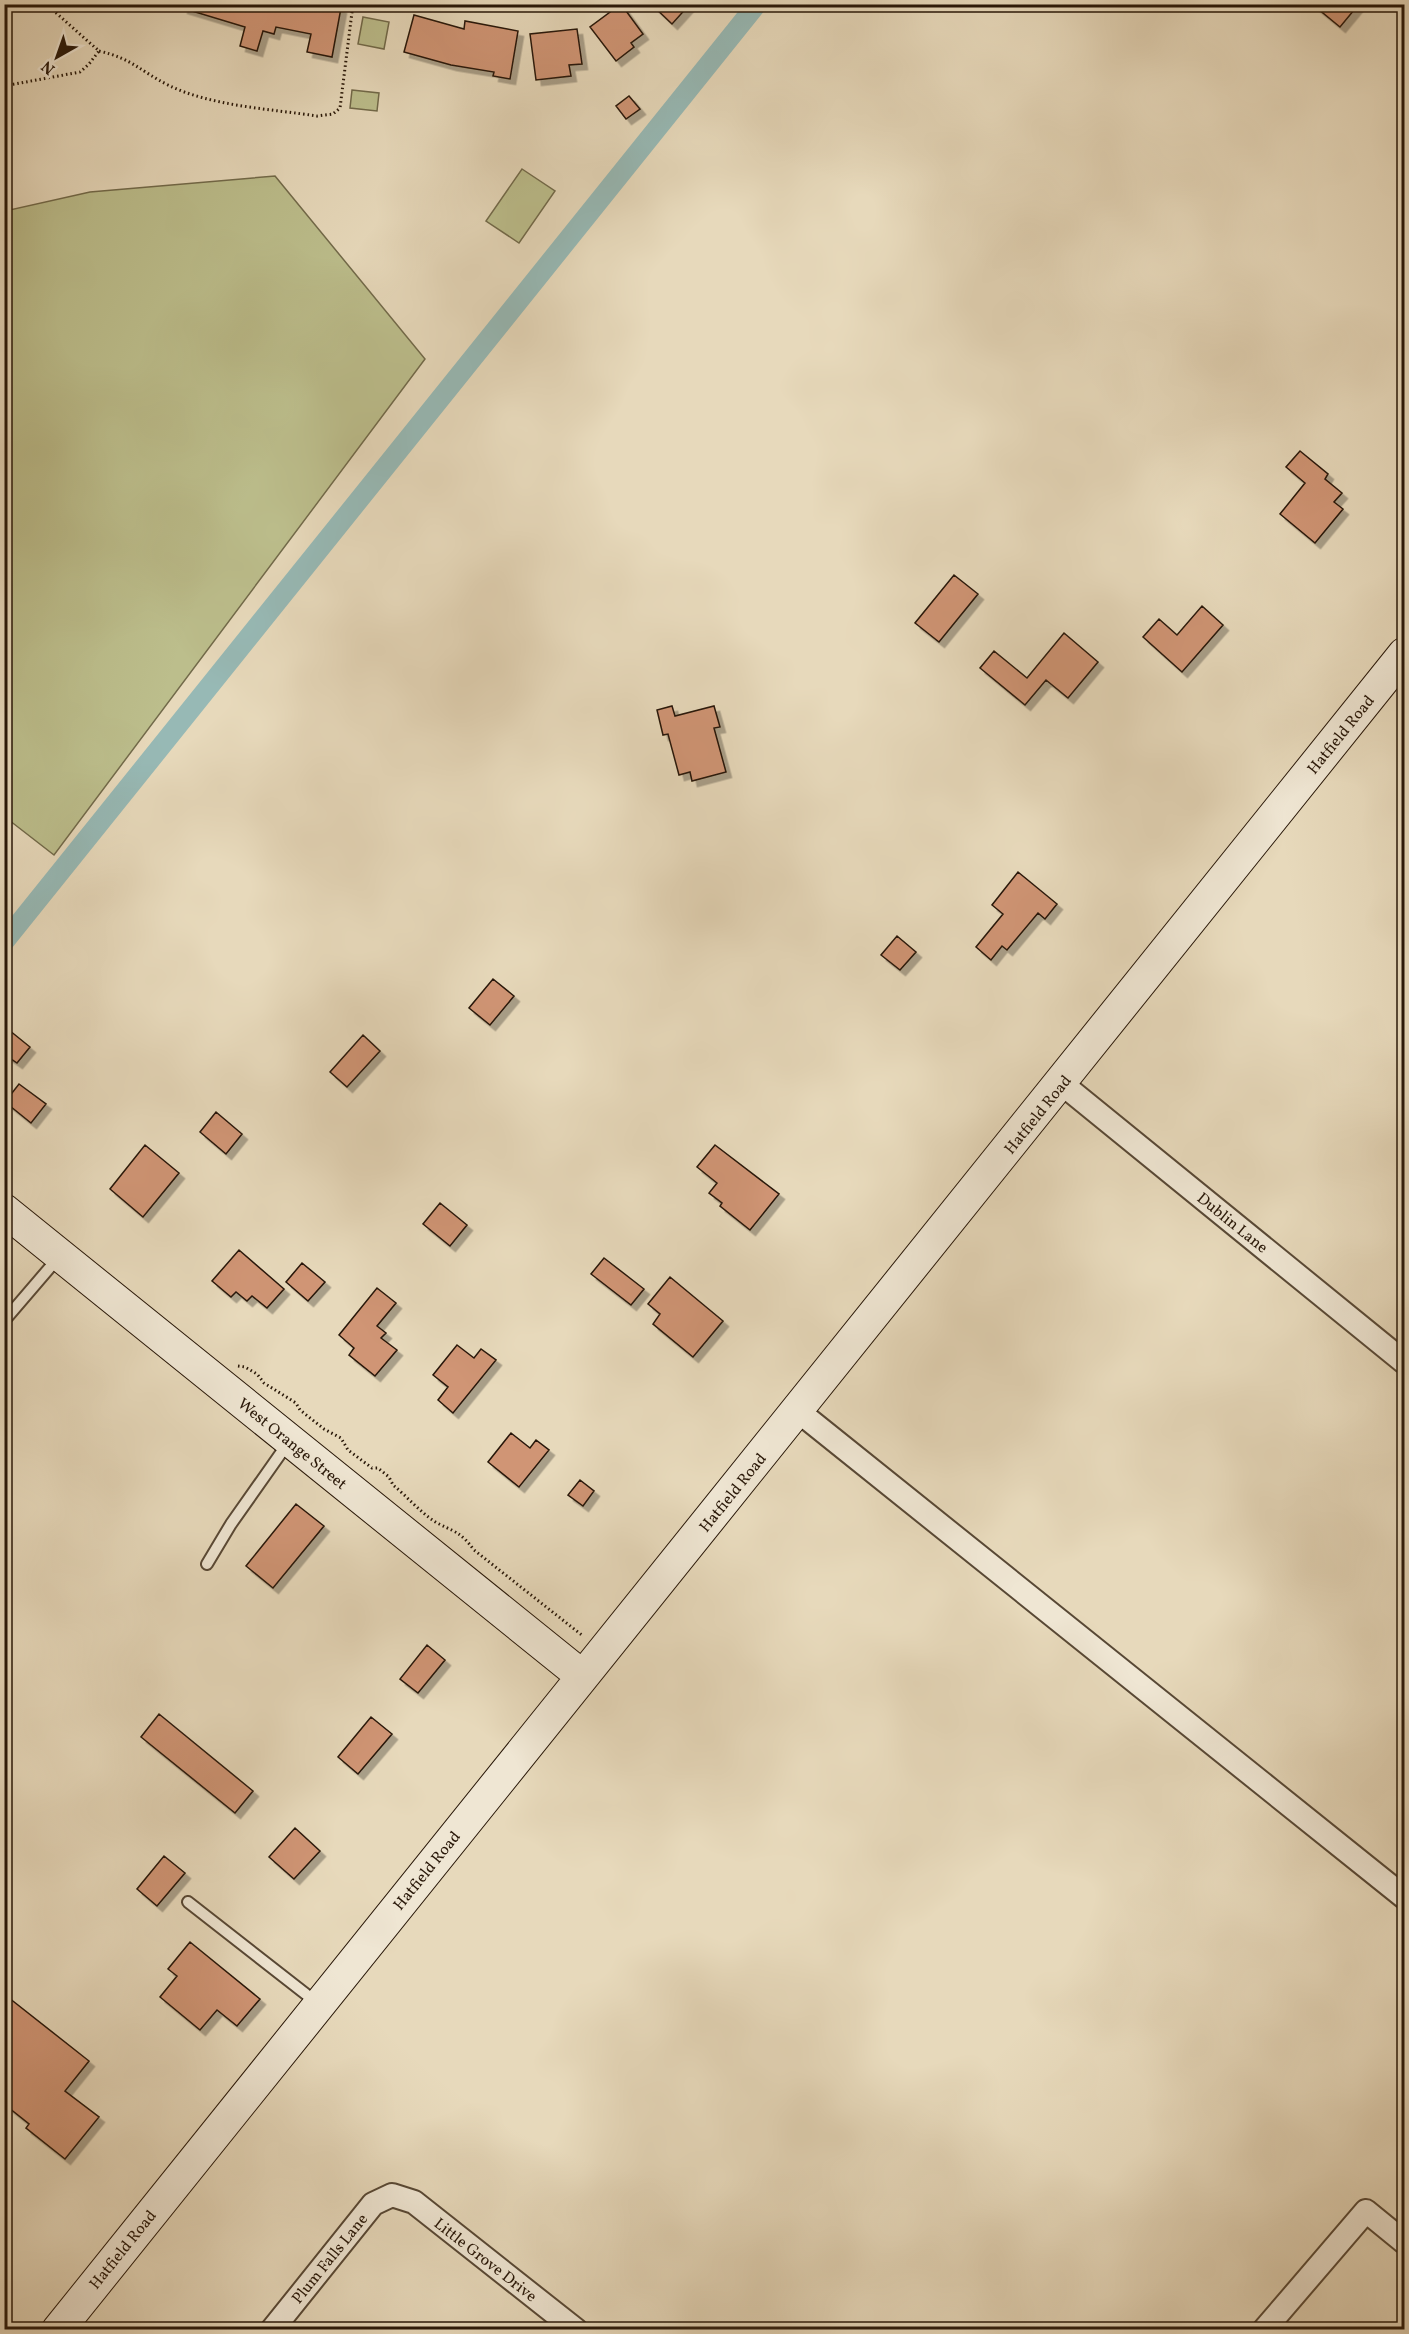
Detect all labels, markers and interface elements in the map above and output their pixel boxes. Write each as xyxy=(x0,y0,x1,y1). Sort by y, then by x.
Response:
north arrow xyxy=(27,27,87,87)
text: N xyxy=(37,55,60,79)
street label: Hatfield Road xyxy=(1303,691,1380,780)
street label: Hatfield Road xyxy=(1000,1071,1077,1160)
street label: Dublin Lane xyxy=(1192,1188,1272,1259)
street label: West Orange Street xyxy=(232,1394,351,1496)
street label: Hatfield Road xyxy=(695,1449,772,1538)
street label: Hatfield Road xyxy=(389,1827,466,1916)
street label: Hatfield Road xyxy=(85,2206,162,2295)
street label: Plum Falls Lane xyxy=(287,2209,374,2309)
street label: Little Grove Drive xyxy=(429,2213,541,2308)

